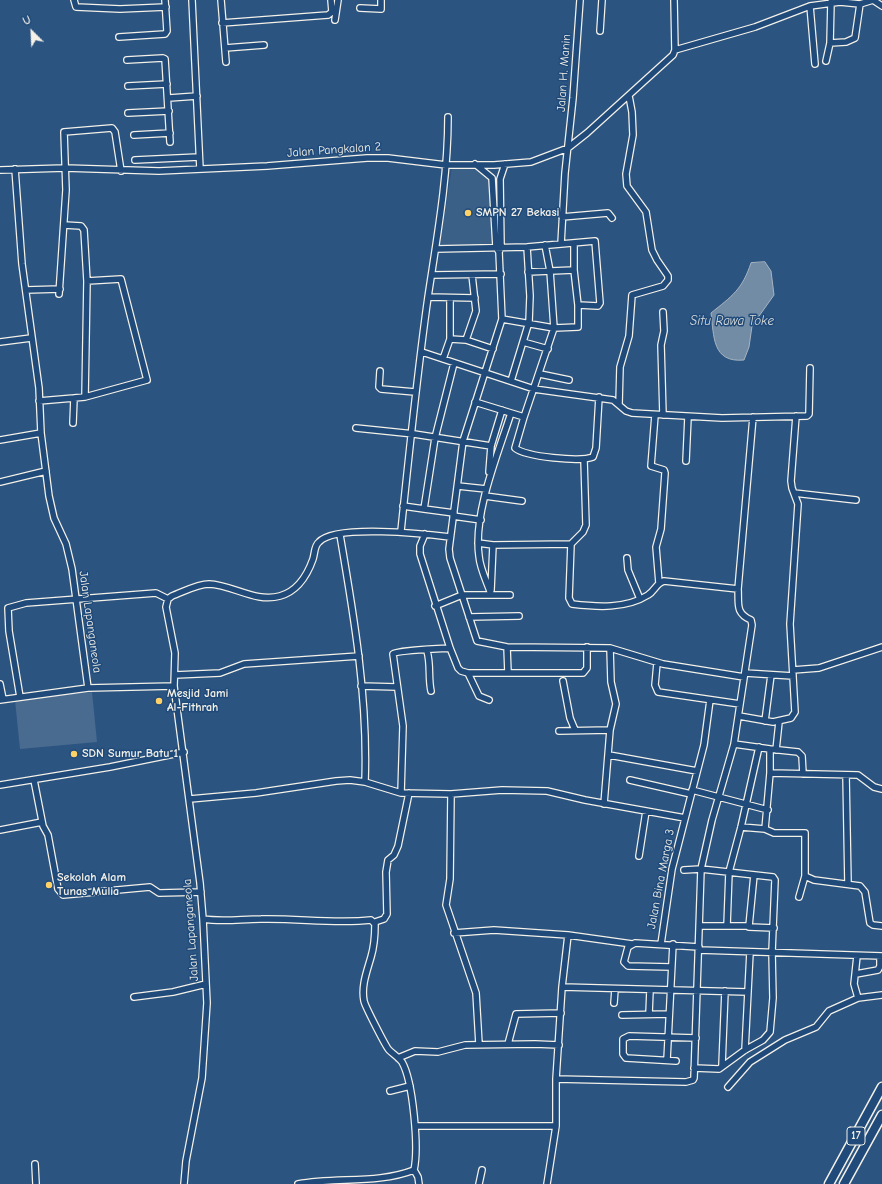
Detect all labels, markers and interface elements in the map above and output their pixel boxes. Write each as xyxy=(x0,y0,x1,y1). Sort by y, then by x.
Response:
north arrow xyxy=(12,12,52,52)
text: U xyxy=(21,13,33,28)
street label: Jalan H. Manin xyxy=(554,34,574,112)
street label: Jalan Pangkalan 2 xyxy=(287,140,381,160)
place label: SMPN 27 Bekasi xyxy=(476,206,559,220)
marker: SMPN 27 Bekasi xyxy=(463,208,473,218)
water label: Situ Rawa Toke xyxy=(690,313,774,329)
street label: Jalan Lapanganeola xyxy=(76,570,104,674)
place label: Mesjid Jami Al-Fithrah xyxy=(167,687,228,715)
marker: Mesjid Jami Al-Fithrah xyxy=(154,696,164,706)
place label: SDN Sumur Batu 1 xyxy=(82,747,178,761)
marker: SDN Sumur Batu 1 xyxy=(69,749,79,759)
street label: Jalan Bina Marga 3 xyxy=(644,828,678,930)
place label: Sekolah Alam Tunas Mulia xyxy=(57,871,126,899)
street label: Jalan Lapanganeola xyxy=(180,878,202,982)
marker: Sekolah Alam Tunas Mulia xyxy=(44,880,54,890)
road number: 17 xyxy=(847,1127,865,1145)

